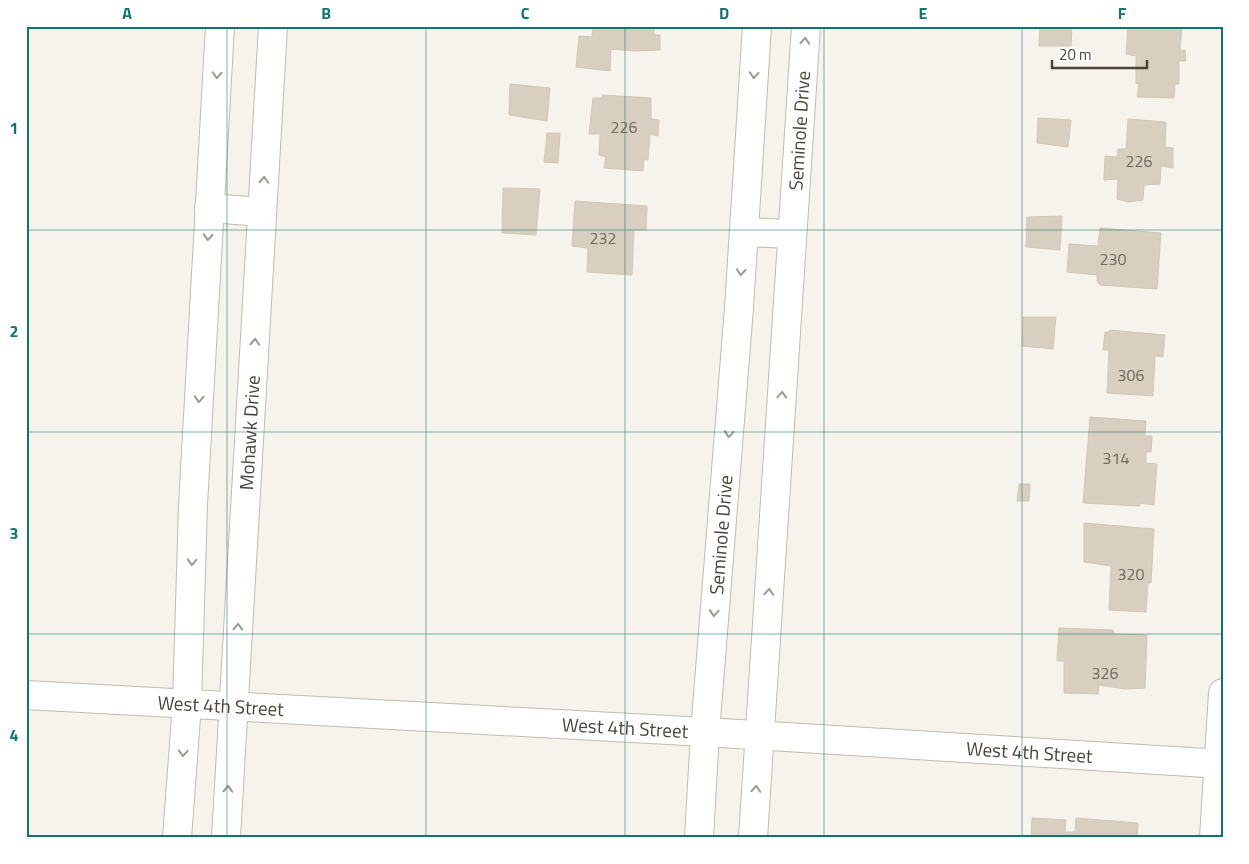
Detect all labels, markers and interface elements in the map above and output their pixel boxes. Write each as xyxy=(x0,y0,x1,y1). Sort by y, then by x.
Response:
text: A xyxy=(122,1,132,25)
text: B xyxy=(321,1,331,25)
text: C xyxy=(521,1,530,25)
text: D xyxy=(719,1,729,25)
text: E xyxy=(919,1,928,25)
text: F xyxy=(1118,1,1127,25)
one-way arrow xyxy=(800,36,811,44)
scale bar xyxy=(1052,38,1146,70)
text: 20 m xyxy=(1059,43,1092,66)
street label: Seminole Drive xyxy=(780,70,817,191)
one-way arrow xyxy=(212,71,223,79)
one-way arrow xyxy=(748,71,759,79)
house number: 226 xyxy=(611,115,637,139)
text: 1 xyxy=(10,116,18,140)
house number: 226 xyxy=(1126,149,1152,173)
one-way arrow xyxy=(259,176,270,184)
house number: 232 xyxy=(590,226,616,250)
one-way arrow xyxy=(202,233,213,241)
house number: 230 xyxy=(1100,247,1126,271)
one-way arrow xyxy=(736,268,747,276)
text: 2 xyxy=(10,319,18,343)
one-way arrow xyxy=(249,338,260,346)
house number: 306 xyxy=(1118,363,1144,387)
street label: Mohawk Drive xyxy=(231,374,267,491)
one-way arrow xyxy=(776,391,787,399)
one-way arrow xyxy=(194,396,205,404)
one-way arrow xyxy=(724,430,735,438)
house number: 314 xyxy=(1103,446,1129,470)
street label: Seminole Drive xyxy=(701,474,740,596)
text: 3 xyxy=(10,521,18,545)
one-way arrow xyxy=(186,558,197,566)
house number: 320 xyxy=(1118,562,1144,586)
one-way arrow xyxy=(763,588,774,596)
one-way arrow xyxy=(709,610,720,618)
one-way arrow xyxy=(232,623,243,631)
house number: 326 xyxy=(1092,661,1118,685)
street label: West 4th Street xyxy=(157,687,285,723)
street label: West 4th Street xyxy=(561,709,689,745)
text: 4 xyxy=(10,723,19,747)
street label: West 4th Street xyxy=(965,733,1094,770)
one-way arrow xyxy=(178,749,189,757)
one-way arrow xyxy=(223,785,234,793)
one-way arrow xyxy=(750,785,761,793)

